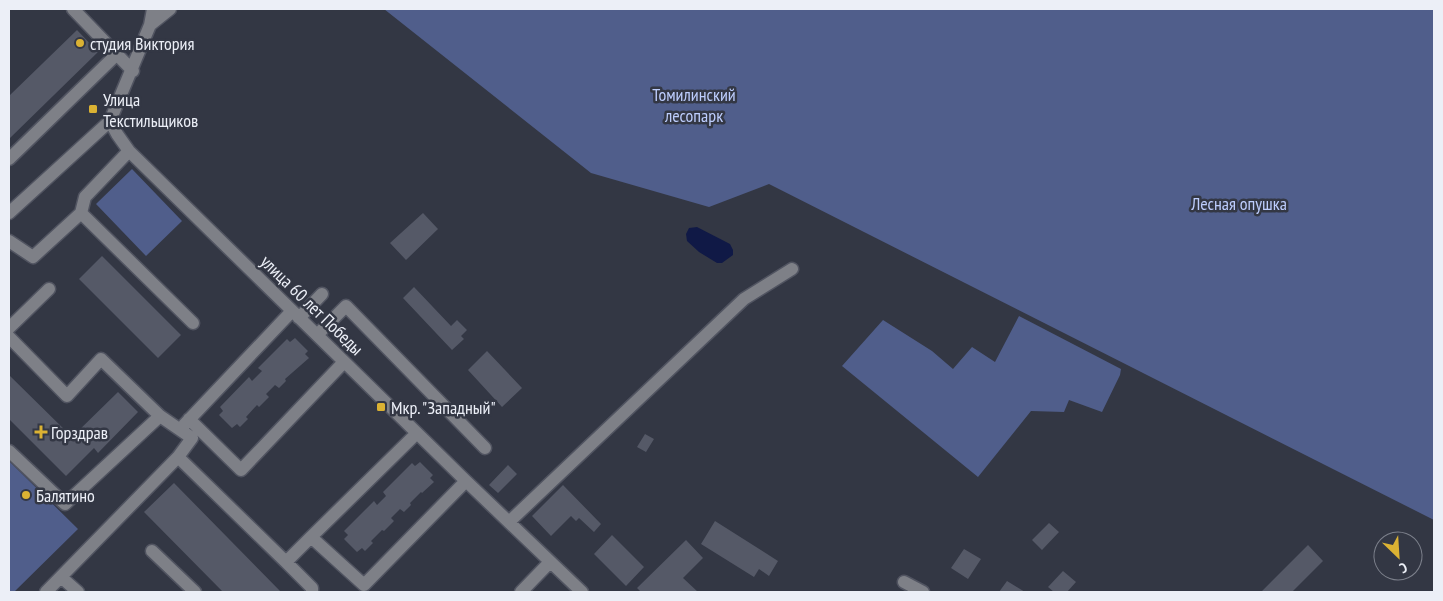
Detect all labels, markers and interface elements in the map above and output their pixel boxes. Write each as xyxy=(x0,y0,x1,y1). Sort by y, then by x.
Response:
place label: студия Виктория xyxy=(90,32,195,55)
marker: студия Виктория xyxy=(74,37,86,49)
park label: Томилинский лесопарк xyxy=(652,83,736,127)
place label: Улица Текстильщиков xyxy=(103,88,198,132)
marker: Улица Текстильщиков xyxy=(87,103,99,115)
park label: Лесная опушка xyxy=(1190,192,1287,215)
street label: улица 60 лет Победы xyxy=(256,250,368,360)
place label: Мкр. "Западный" xyxy=(391,396,496,419)
marker: Мкр. "Западный" xyxy=(375,401,387,413)
place label: Горздрав xyxy=(51,421,108,444)
marker: Горздрав xyxy=(35,426,47,438)
place label: Балятино xyxy=(36,484,95,507)
marker: Балятино xyxy=(20,489,32,501)
north arrow xyxy=(1373,531,1423,581)
text: С xyxy=(1396,558,1410,578)

